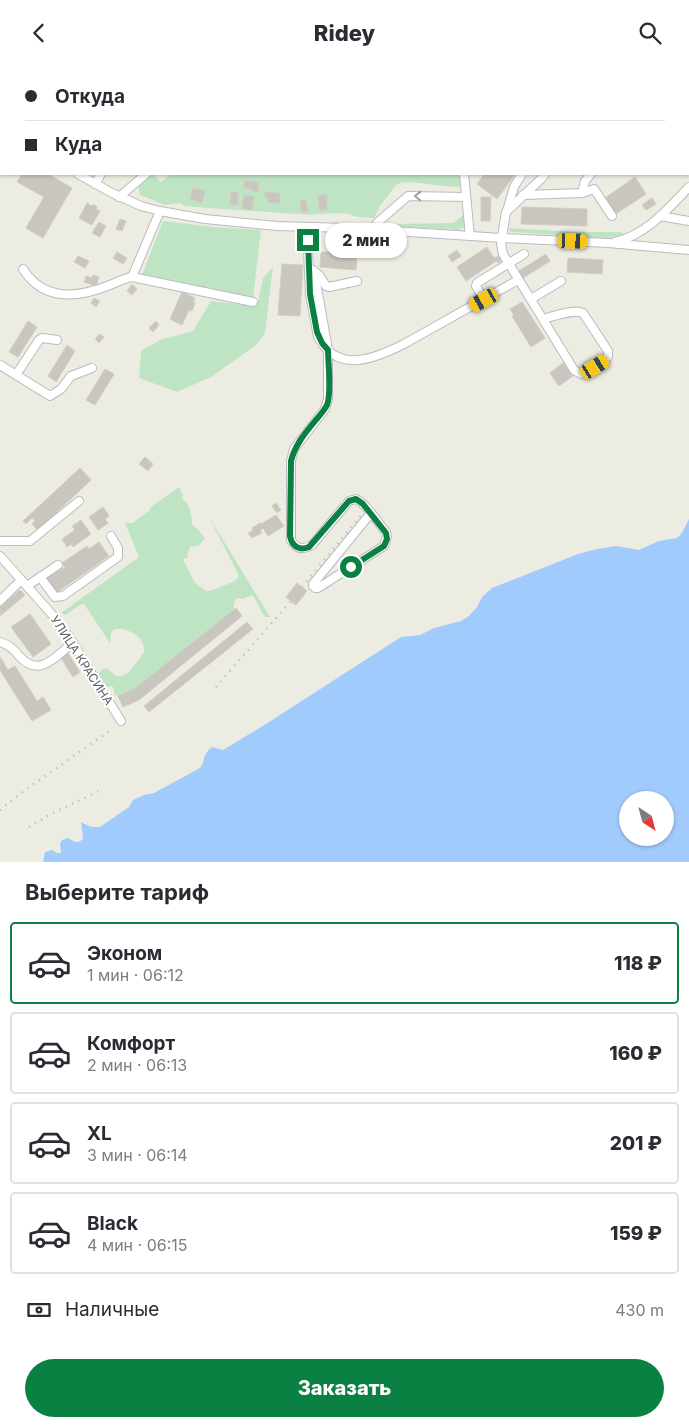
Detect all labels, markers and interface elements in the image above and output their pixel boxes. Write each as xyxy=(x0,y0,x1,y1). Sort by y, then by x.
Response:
icon: back xyxy=(25,19,53,47)
icon: search xyxy=(636,19,664,47)
text: Ridey xyxy=(314,20,375,46)
text: Откуда xyxy=(55,85,125,108)
text: Куда xyxy=(55,133,102,156)
one-way arrow xyxy=(413,191,421,201)
callout: 2 мин xyxy=(326,223,408,257)
route end xyxy=(297,229,319,251)
text: 2 мин xyxy=(342,230,390,250)
car xyxy=(557,233,588,249)
car xyxy=(467,286,500,314)
car xyxy=(578,353,611,381)
route start xyxy=(340,556,362,578)
street label: УЛИЦА КРАСИНА xyxy=(48,612,116,708)
north arrow xyxy=(619,791,674,846)
map controls xyxy=(619,791,674,846)
text: Выберите тариф xyxy=(25,879,209,905)
icon: car xyxy=(27,941,72,986)
text: Эконом xyxy=(87,942,162,965)
text: 118 ₽ xyxy=(614,952,662,975)
text: 1 мин · 06:12 xyxy=(87,965,184,985)
icon: car xyxy=(27,1031,72,1076)
text: Комфорт xyxy=(87,1032,175,1055)
text: 160 ₽ xyxy=(609,1042,662,1065)
text: 2 мин · 06:13 xyxy=(87,1055,187,1075)
icon: car xyxy=(27,1121,72,1166)
text: XL xyxy=(87,1122,112,1145)
text: 201 ₽ xyxy=(610,1132,662,1155)
text: 3 мин · 06:14 xyxy=(87,1145,188,1165)
icon: car xyxy=(27,1211,72,1256)
text: Black xyxy=(87,1212,138,1235)
text: 159 ₽ xyxy=(610,1222,662,1245)
text: 4 мин · 06:15 xyxy=(87,1235,188,1255)
icon: cash xyxy=(25,1296,53,1324)
text: Наличные xyxy=(65,1298,159,1321)
text: 430 m xyxy=(615,1300,664,1320)
button: Заказать xyxy=(25,1359,664,1417)

